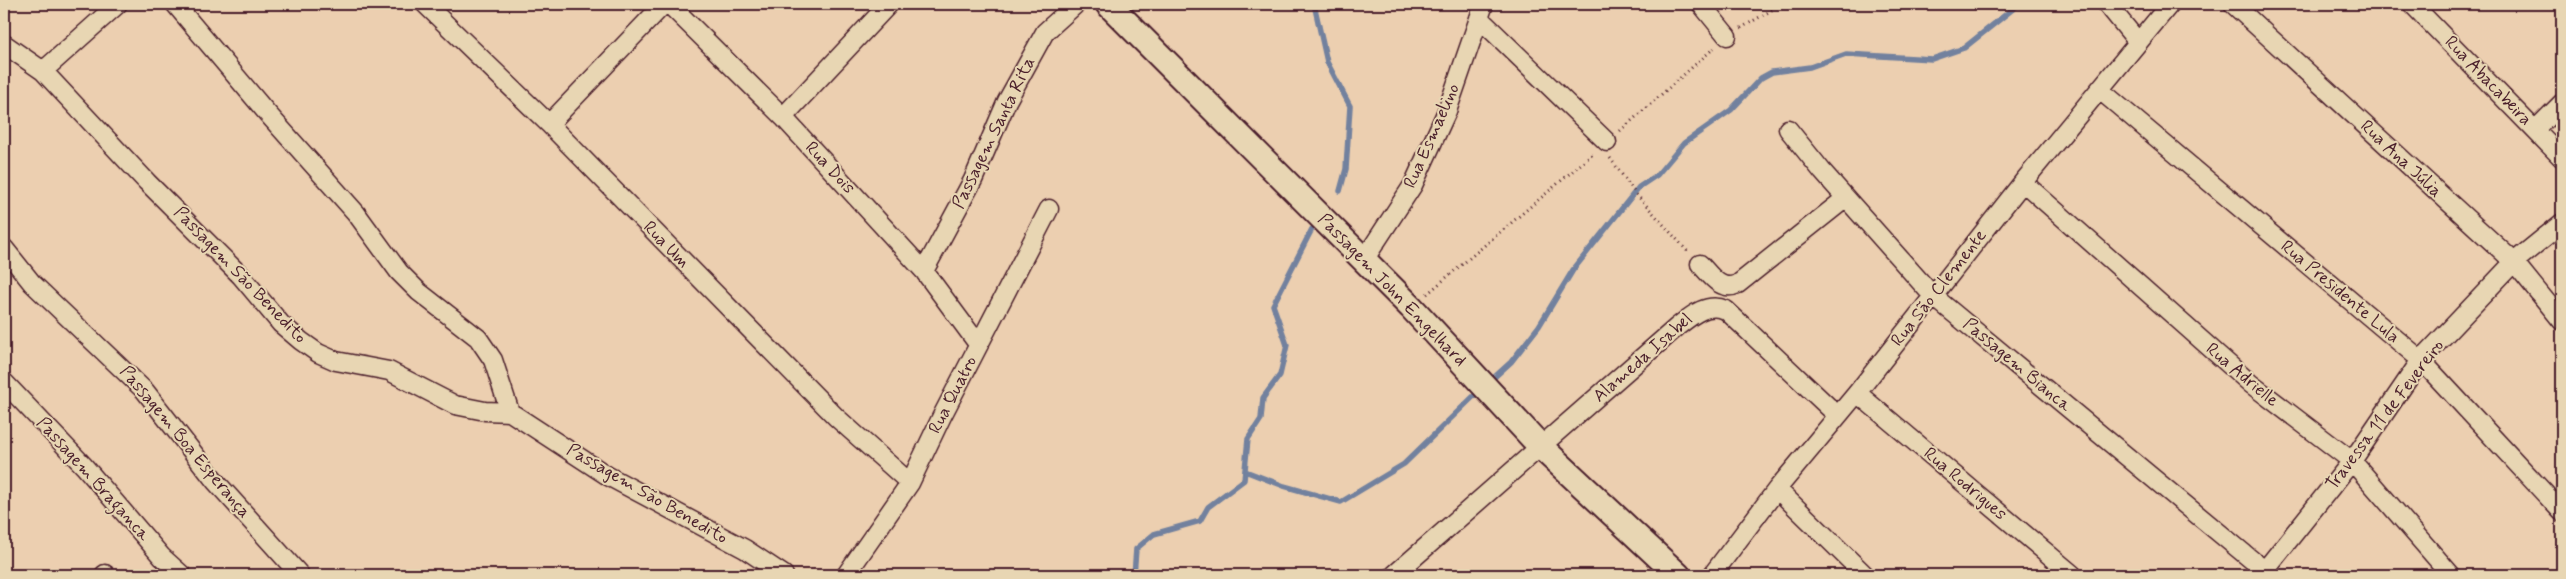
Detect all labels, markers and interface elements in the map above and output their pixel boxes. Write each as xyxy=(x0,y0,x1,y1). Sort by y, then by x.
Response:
street label: Rua Abacabeira xyxy=(2439,31,2537,131)
street label: Passagem Santa Rita xyxy=(947,53,1041,213)
street label: Rua Esmaelino xyxy=(1398,80,1466,192)
street label: Rua Ana Júlia xyxy=(2355,115,2447,203)
street label: Rua Dois xyxy=(799,137,861,199)
street label: Passagem São Benedito xyxy=(168,201,312,349)
street label: Passagem John Engelhard xyxy=(1312,208,1472,372)
street label: Rua Um xyxy=(637,216,695,274)
street label: Rua São Clemente xyxy=(1886,224,1992,352)
street label: Rua Presidente Lula xyxy=(2275,235,2405,349)
street label: Alameda Isabel xyxy=(1588,308,1698,408)
street label: Passagem Bianca xyxy=(1958,313,2076,418)
street label: Travessa 11 de Fevereiro xyxy=(2320,335,2450,495)
street label: Rua Adrielle xyxy=(2200,337,2284,413)
street label: Rua Quatro xyxy=(923,352,983,438)
street label: Passagem Boa Esperança xyxy=(114,361,256,523)
street label: Passagem Braganca xyxy=(29,412,155,548)
street label: Passagem São Benedito xyxy=(562,438,732,550)
street label: Rua Rodrigues xyxy=(1918,442,2012,526)

